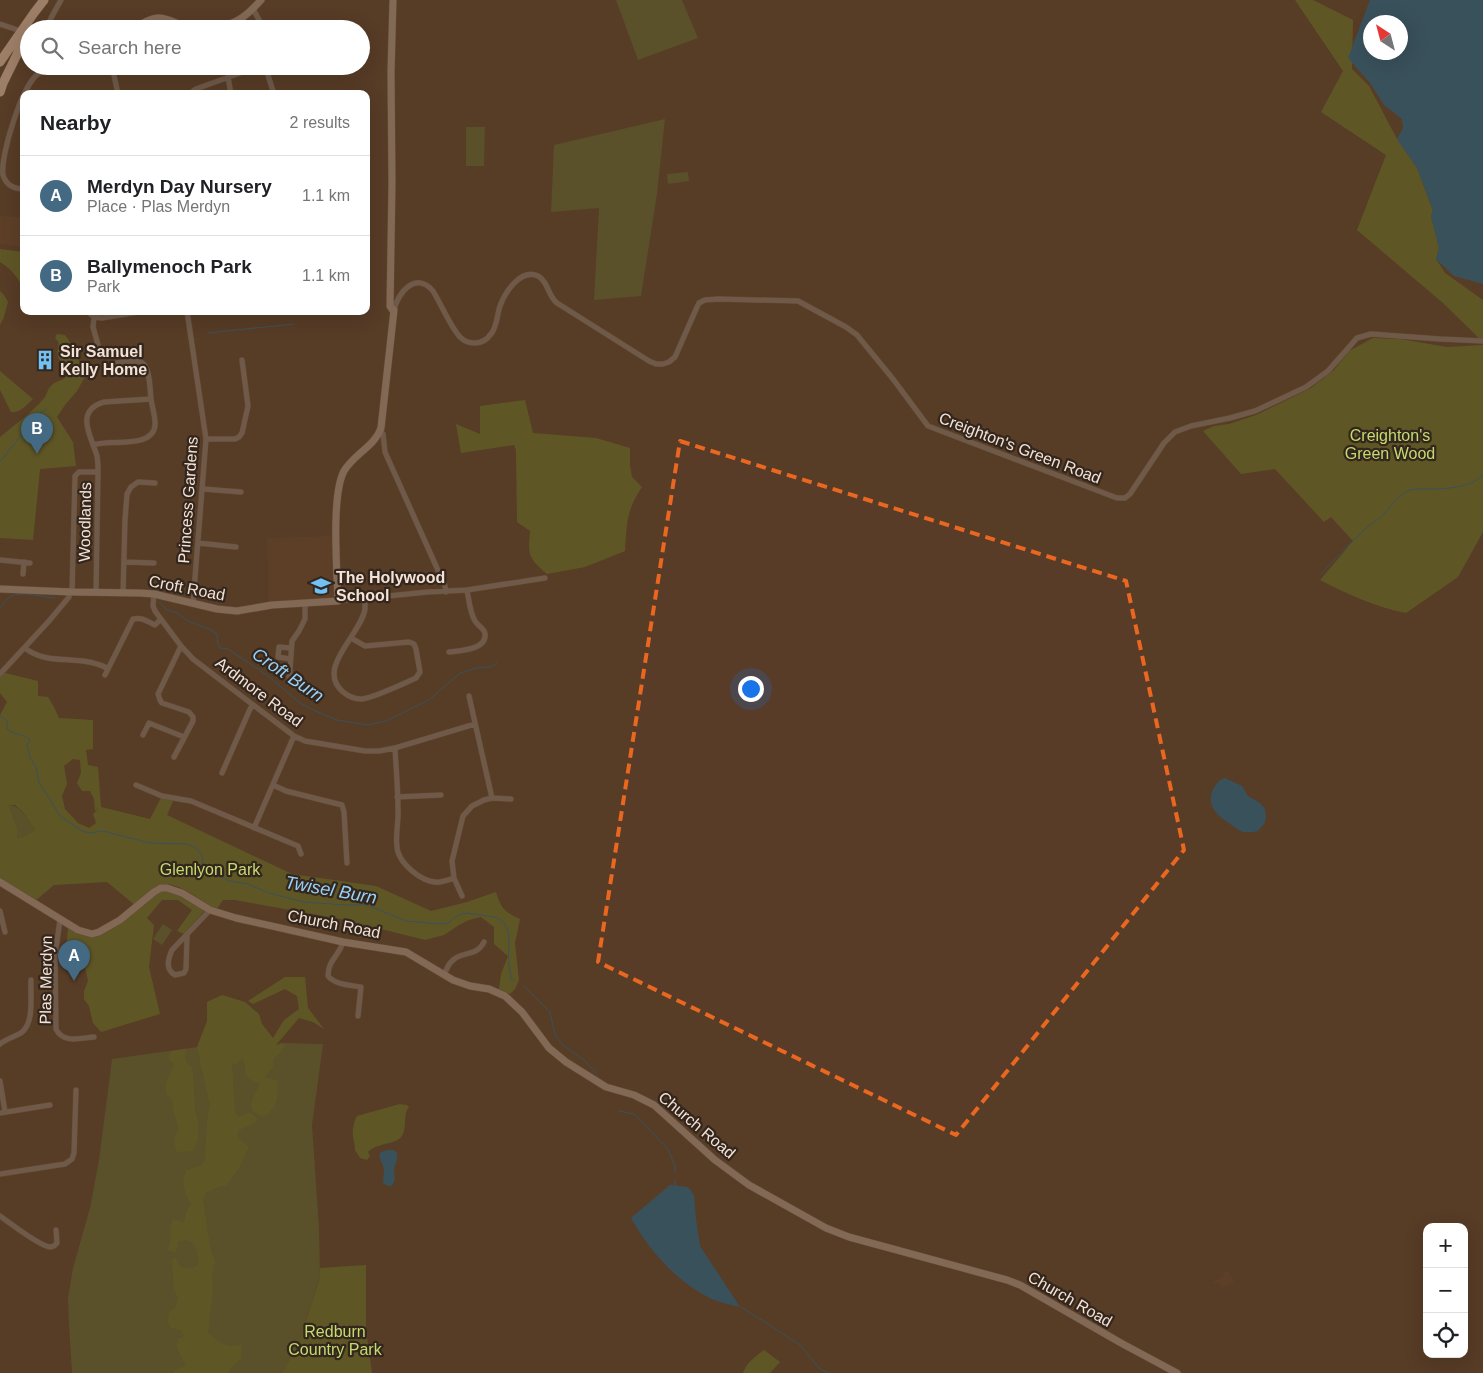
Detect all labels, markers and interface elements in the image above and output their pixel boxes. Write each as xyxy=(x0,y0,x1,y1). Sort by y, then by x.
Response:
north arrow xyxy=(1363,15,1408,60)
search box xyxy=(20,20,370,75)
icon: search xyxy=(38,34,66,62)
text: Search here xyxy=(78,37,182,58)
text: Nearby xyxy=(40,111,111,134)
text: 2 results xyxy=(290,114,350,131)
text: Merdyn Day Nursery xyxy=(87,176,272,197)
text: A xyxy=(50,187,62,204)
text: 1.1 km xyxy=(302,187,350,204)
text: Place · Plas Merdyn xyxy=(87,198,230,215)
text: Ballymenoch Park xyxy=(87,256,252,277)
text: B xyxy=(50,267,62,284)
text: 1.1 km xyxy=(302,267,350,284)
text: Park xyxy=(87,278,120,295)
place label: Sir Samuel Kelly Home xyxy=(60,343,147,378)
building icon: Sir Samuel Kelly Home xyxy=(34,349,56,371)
street label: Creighton's Green Road xyxy=(937,409,1103,487)
pin: B xyxy=(21,413,53,454)
park label: Creighton's Green Wood xyxy=(1345,427,1435,462)
street label: Princess Gardens xyxy=(175,436,201,564)
street label: Woodlands xyxy=(76,482,94,562)
place label: The Holywood School xyxy=(336,569,445,604)
street label: Croft Road xyxy=(147,572,227,604)
school or university icon: The Holywood School xyxy=(310,575,332,597)
water label: Croft Burn xyxy=(248,644,328,706)
street label: Ardmore Road xyxy=(212,654,306,730)
your location xyxy=(738,676,764,702)
park label: Glenlyon Park xyxy=(160,861,261,878)
water label: Twisel Burn xyxy=(284,872,378,908)
street label: Church Road xyxy=(286,907,382,941)
street label: Plas Merdyn xyxy=(37,935,55,1025)
pin: A xyxy=(58,940,90,981)
street label: Church Road xyxy=(655,1088,739,1162)
map controls xyxy=(1423,1223,1468,1358)
button: + xyxy=(1423,1223,1468,1268)
street label: Church Road xyxy=(1025,1268,1115,1330)
button: − xyxy=(1423,1268,1468,1313)
button: locate xyxy=(1423,1313,1468,1358)
park label: Redburn Country Park xyxy=(288,1323,383,1358)

